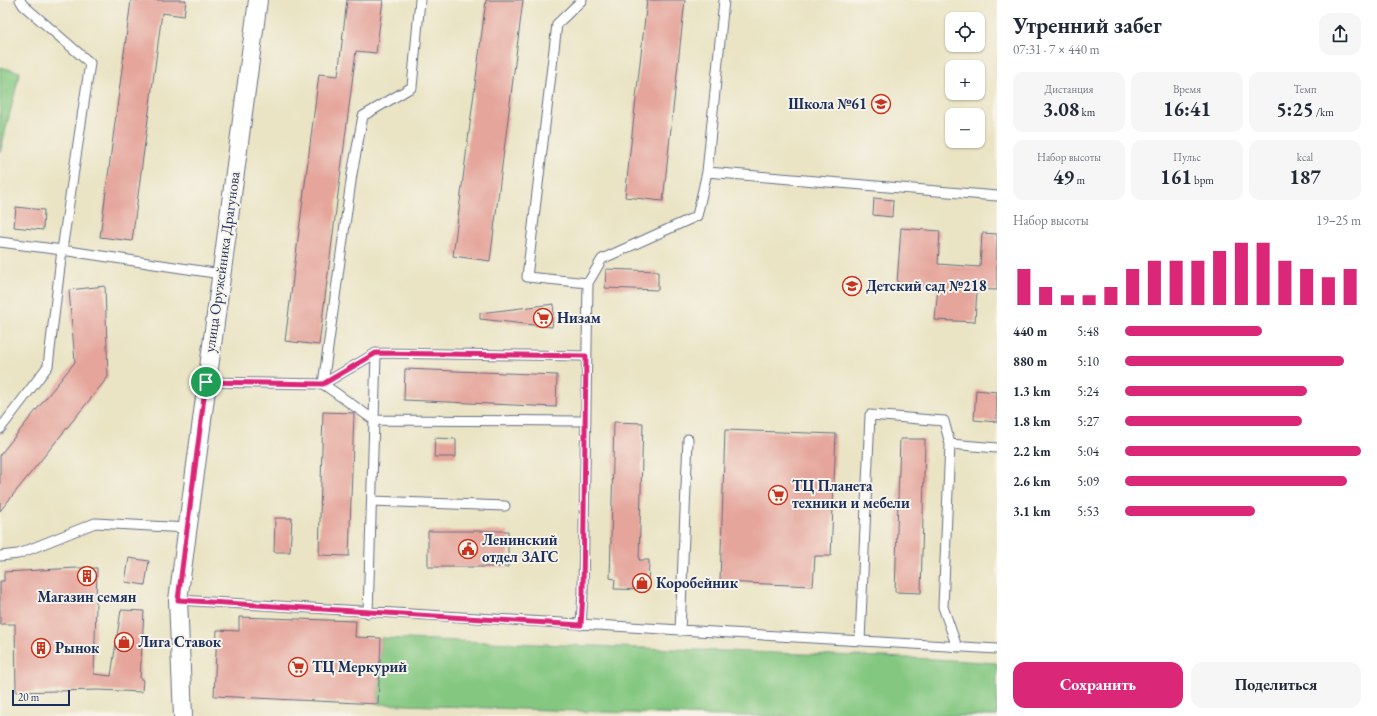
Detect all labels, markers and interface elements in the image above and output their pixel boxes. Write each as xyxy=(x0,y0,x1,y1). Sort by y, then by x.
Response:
text: Утренний забег xyxy=(1013,11,1162,40)
map controls xyxy=(945,12,985,148)
button: locate xyxy=(945,12,985,52)
button: share xyxy=(1319,13,1361,55)
text: 07:31 · 7 × 440 m xyxy=(1013,41,1100,58)
button: + xyxy=(945,60,985,100)
text: Дистанция xyxy=(1044,82,1094,96)
text: Время xyxy=(1173,82,1201,96)
text: Темп xyxy=(1294,82,1316,96)
school or university icon: Школа №61 xyxy=(870,93,892,115)
place label: Школа №61 xyxy=(788,94,867,113)
text: 3.08 xyxy=(1043,96,1079,122)
text: 16:41 xyxy=(1163,96,1211,122)
text: 5:25 xyxy=(1276,96,1314,122)
text: km xyxy=(1079,105,1095,119)
text: /km xyxy=(1314,105,1334,119)
button: − xyxy=(945,108,985,148)
text: Набор высоты xyxy=(1037,150,1101,164)
text: Пульс xyxy=(1173,150,1201,164)
text: kcal xyxy=(1297,150,1313,164)
text: 49 xyxy=(1053,164,1074,190)
text: 161 xyxy=(1160,164,1192,190)
text: 187 xyxy=(1289,164,1321,190)
street label: улица Оружейника Драгунова xyxy=(199,170,244,354)
text: m xyxy=(1074,173,1085,187)
text: bpm xyxy=(1192,173,1214,187)
text: Набор высоты xyxy=(1013,212,1089,229)
text: 19–25 m xyxy=(1316,212,1361,229)
school or university icon: Детский сад №218 xyxy=(841,275,863,297)
place label: Детский сад №218 xyxy=(866,276,987,295)
supermarket icon: Низам xyxy=(532,307,554,329)
place label: Низам xyxy=(557,308,601,327)
text: 440 m xyxy=(1013,323,1047,340)
text: 5:48 xyxy=(1077,323,1099,340)
text: 880 m xyxy=(1013,353,1047,370)
text: 5:10 xyxy=(1077,353,1099,370)
pin xyxy=(189,365,223,399)
icon: arrive xyxy=(195,371,217,393)
text: 1.3 km xyxy=(1013,383,1051,400)
text: 5:24 xyxy=(1077,383,1099,400)
text: 1.8 km xyxy=(1013,413,1051,430)
text: 5:27 xyxy=(1077,413,1099,430)
text: 2.2 km xyxy=(1013,443,1051,460)
text: 5:04 xyxy=(1077,443,1099,460)
text: 2.6 km xyxy=(1013,473,1051,490)
text: 5:09 xyxy=(1077,473,1099,490)
place label: ТЦ Планета техники и мебели xyxy=(792,476,910,512)
supermarket icon: ТЦ Планета техники и мебели xyxy=(767,484,789,506)
text: 3.1 km xyxy=(1013,503,1051,520)
text: 5:53 xyxy=(1077,503,1099,520)
place label: Ленинский отдел ЗАГС xyxy=(482,530,558,566)
public building icon: Ленинский отдел ЗАГС xyxy=(457,538,479,560)
building icon: Магазин семян xyxy=(76,565,98,587)
shop icon: Коробейник xyxy=(631,572,653,594)
place label: Коробейник xyxy=(656,573,739,592)
place label: Магазин семян xyxy=(37,587,137,606)
shop icon: Лига Ставок xyxy=(113,631,135,653)
place label: Лига Ставок xyxy=(138,632,222,651)
building icon: Рынок xyxy=(30,637,52,659)
place label: Рынок xyxy=(55,638,100,657)
supermarket icon: ТЦ Меркурий xyxy=(287,656,309,678)
place label: ТЦ Меркурий xyxy=(312,657,407,676)
button: Сохранить xyxy=(1013,662,1183,708)
button: Поделиться xyxy=(1191,662,1361,708)
scale bar xyxy=(12,688,70,707)
text: 20 m xyxy=(18,690,39,704)

